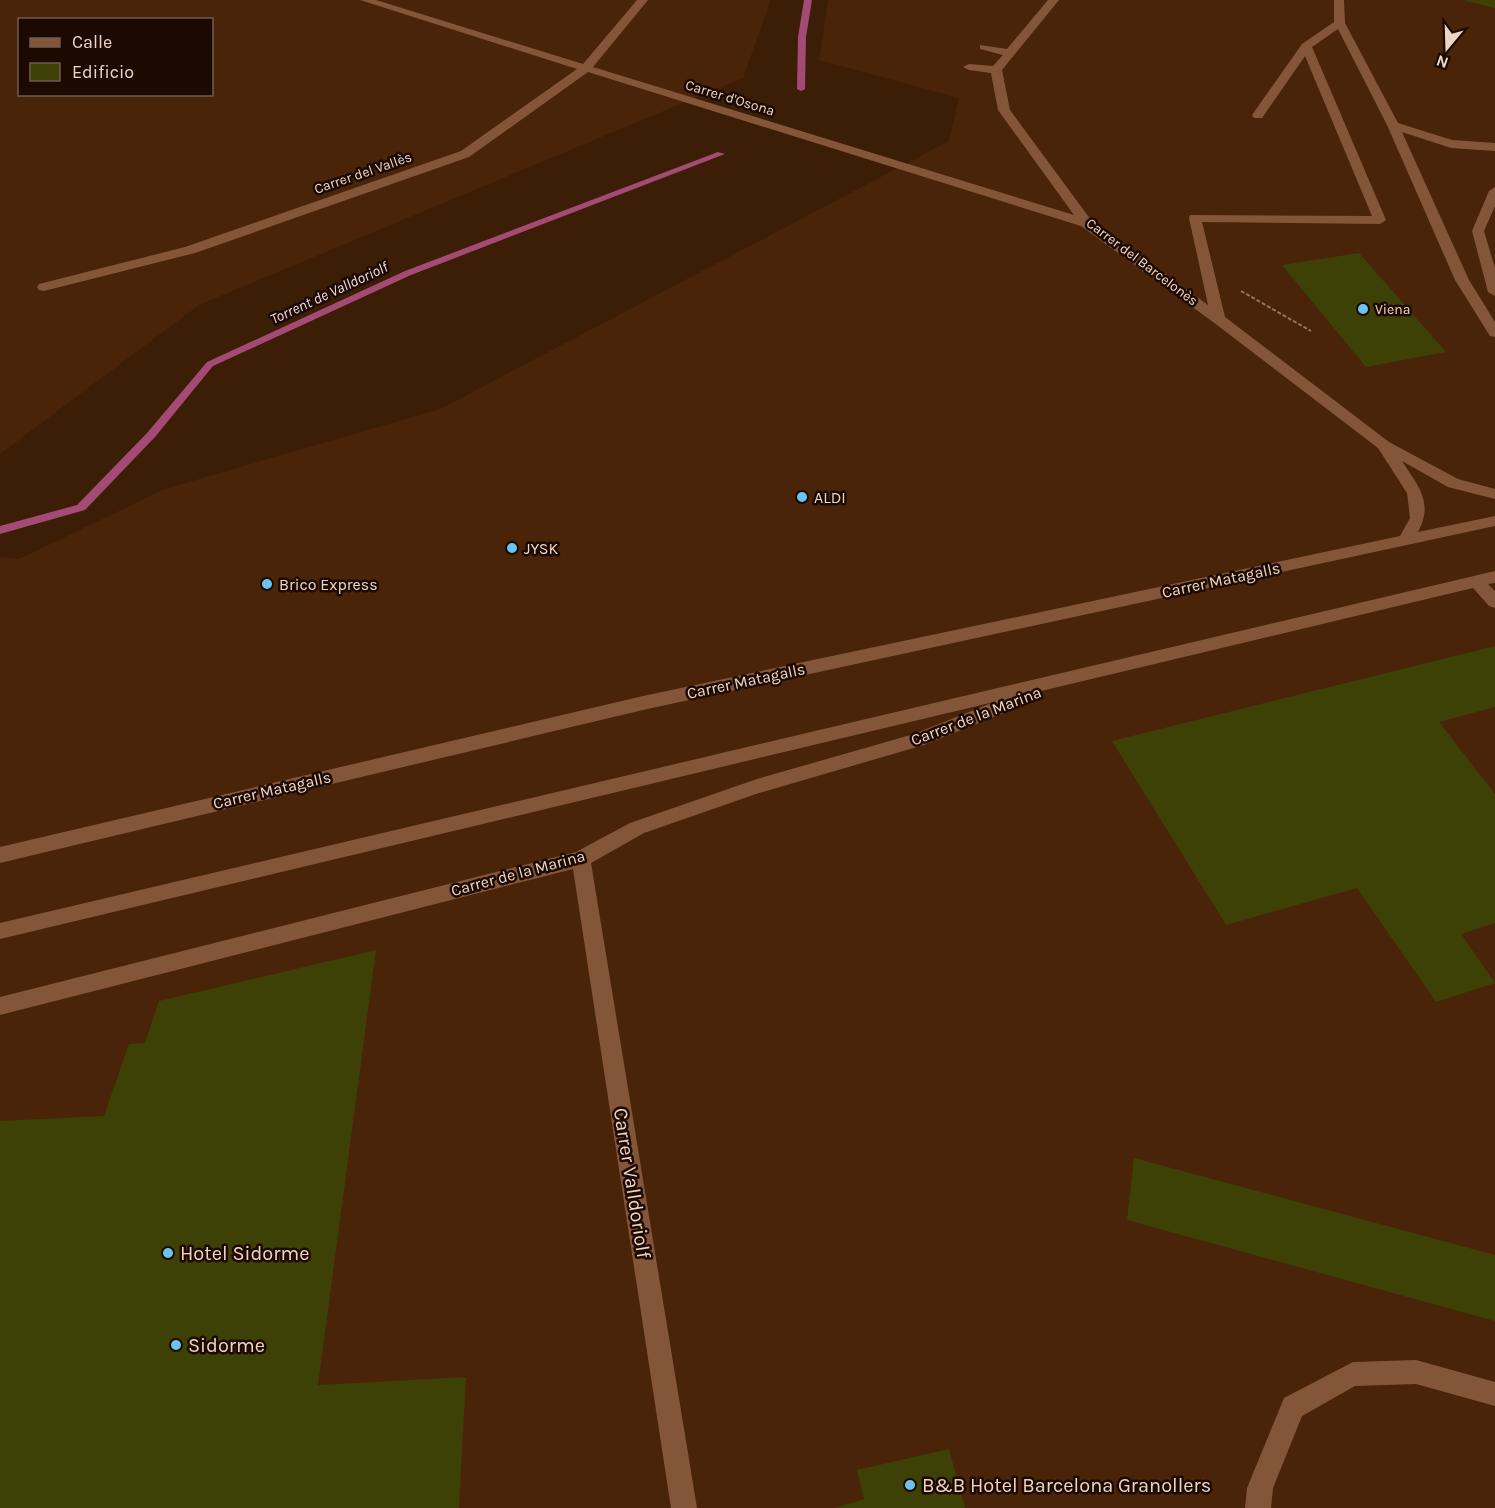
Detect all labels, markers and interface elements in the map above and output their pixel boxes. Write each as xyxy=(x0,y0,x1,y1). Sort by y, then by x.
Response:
legend xyxy=(18,18,213,96)
north arrow xyxy=(1417,18,1477,78)
text: Calle xyxy=(72,31,112,53)
text: N xyxy=(1434,51,1451,73)
text: Edificio xyxy=(72,61,134,83)
street label: Carrer d'Osona xyxy=(683,76,777,120)
street label: Carrer del Vallès xyxy=(312,148,414,198)
street label: Carrer del Barcelonès xyxy=(1083,215,1201,309)
water label: Torrent de Valldoriolf xyxy=(267,257,392,328)
place label: Viena xyxy=(1375,301,1410,318)
marker: Viena xyxy=(1356,302,1370,316)
place label: ALDI xyxy=(814,488,846,507)
marker: ALDI xyxy=(795,490,809,504)
place label: JYSK xyxy=(524,539,558,558)
marker: JYSK xyxy=(505,541,519,555)
street label: Carrer Matagalls xyxy=(1160,558,1282,602)
place label: Brico Express xyxy=(279,575,378,594)
marker: Brico Express xyxy=(260,577,274,591)
street label: Carrer Matagalls xyxy=(685,659,807,703)
street label: Carrer de la Marina xyxy=(908,682,1044,750)
street label: Carrer Matagalls xyxy=(211,767,333,813)
street label: Carrer de la Marina xyxy=(449,846,587,900)
street label: Carrer Valldoriolf xyxy=(609,1106,655,1260)
place label: Hotel Sidorme xyxy=(180,1242,309,1265)
marker: Hotel Sidorme xyxy=(161,1246,175,1260)
place label: Sidorme xyxy=(188,1334,265,1357)
marker: Sidorme xyxy=(169,1338,183,1352)
place label: B&B Hotel Barcelona Granollers xyxy=(922,1474,1211,1497)
marker: B&B Hotel Barcelona Granollers xyxy=(903,1478,917,1492)

